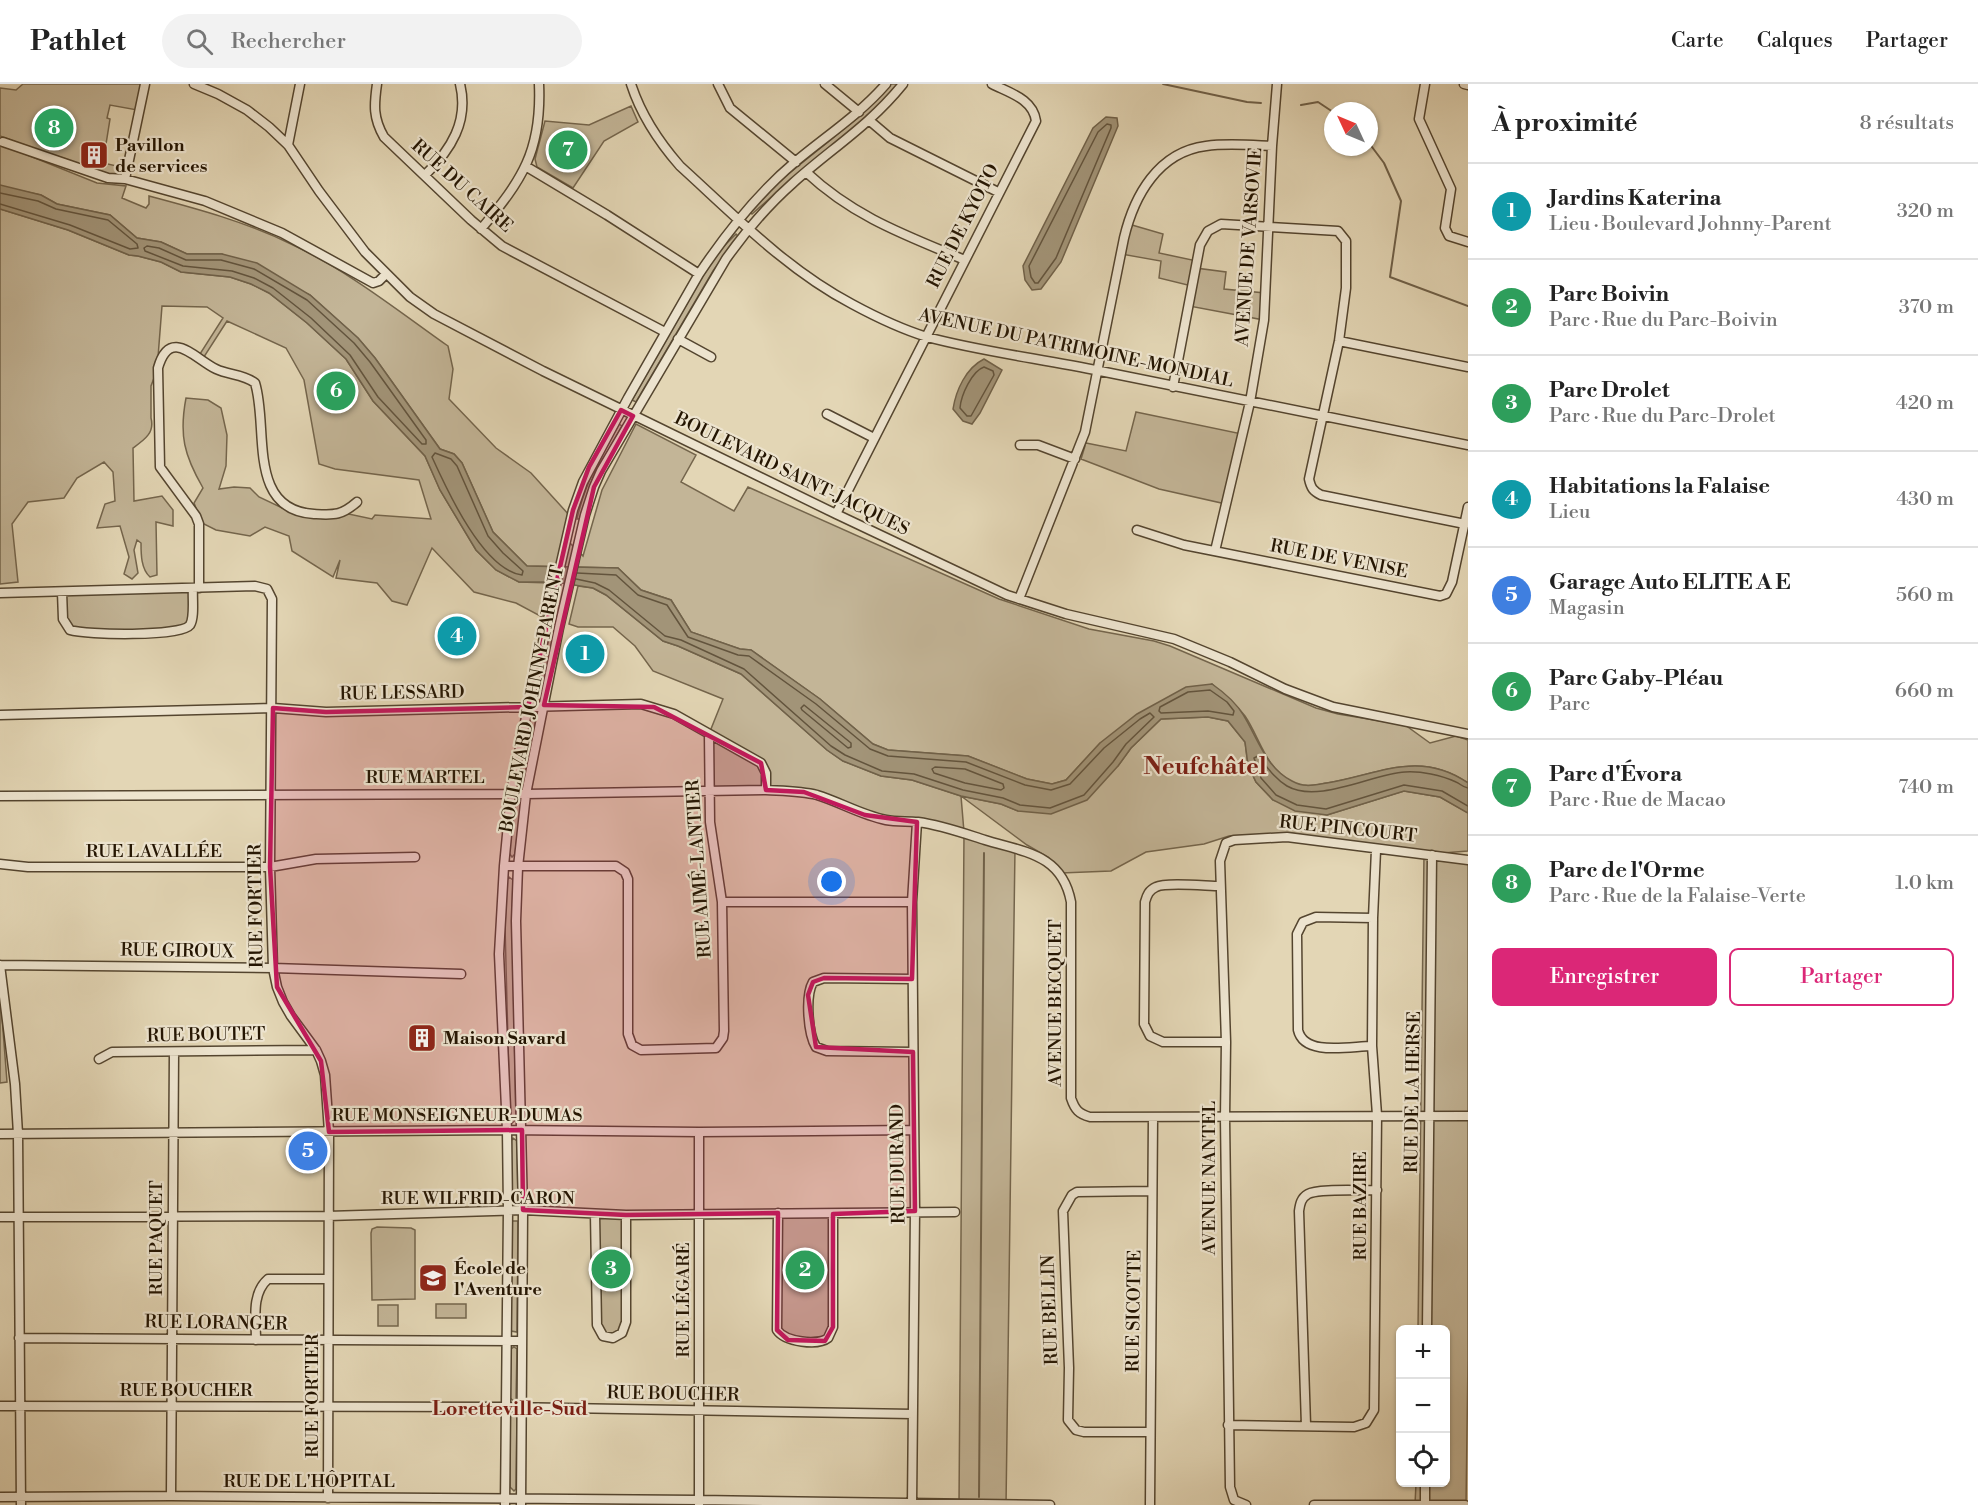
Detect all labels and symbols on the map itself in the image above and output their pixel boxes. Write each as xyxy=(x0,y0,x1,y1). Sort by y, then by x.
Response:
north arrow xyxy=(1324,102,1378,156)
pin: 8 xyxy=(34,106,74,150)
pin: 7 xyxy=(548,128,588,172)
place label: Pavillon de services xyxy=(115,134,208,178)
street label: RUE DU CAIRE xyxy=(406,134,518,238)
building icon: Pavillon de services xyxy=(78,139,110,171)
street label: AVENUE DE VARSOVIE xyxy=(1231,147,1267,348)
street label: RUE DE KYOTO xyxy=(922,160,1004,292)
street label: AVENUE DU PATRIMOINE-MONDIAL xyxy=(916,303,1236,393)
pin: 6 xyxy=(316,368,356,414)
street label: BOULEVARD SAINT-JACQUES xyxy=(670,407,913,541)
street label: RUE DE VENISE xyxy=(1268,534,1410,584)
street label: BOULEVARD JOHNNY-PARENT xyxy=(495,563,569,836)
pin: 4 xyxy=(438,614,476,658)
pin: 1 xyxy=(566,632,604,676)
street label: RUE LESSARD xyxy=(339,680,465,706)
district label: Neufchâtel xyxy=(1143,752,1267,782)
street label: RUE MARTEL xyxy=(365,766,485,789)
street label: RUE AIMÉ-LANTIER xyxy=(681,778,717,959)
street label: RUE PINCOURT xyxy=(1278,810,1418,848)
street label: RUE LAVALLÉE xyxy=(86,840,222,863)
street label: RUE FORTIER xyxy=(243,843,269,968)
your location xyxy=(817,867,846,896)
street label: AVENUE BECQUET xyxy=(1044,919,1067,1088)
street label: RUE GIROUX xyxy=(120,939,235,964)
street label: RUE DE LA HERSE xyxy=(1400,1011,1426,1173)
street label: RUE BOUTET xyxy=(146,1022,266,1048)
building icon: Maison Savard xyxy=(406,1022,438,1054)
place label: Maison Savard xyxy=(443,1027,566,1050)
street label: AVENUE NANTEL xyxy=(1198,1101,1221,1256)
street label: RUE MONSEIGNEUR-DUMAS xyxy=(331,1104,583,1127)
street label: RUE DURAND xyxy=(885,1104,911,1224)
pin: 5 xyxy=(288,1128,328,1174)
street label: RUE BAZIRE xyxy=(1349,1151,1372,1261)
street label: RUE PAQUET xyxy=(145,1180,168,1296)
street label: RUE WILFRID-CARON xyxy=(381,1187,576,1210)
street label: RUE LÉGARÉ xyxy=(672,1242,695,1358)
pin: 3 xyxy=(592,1246,630,1292)
pin: 2 xyxy=(786,1248,824,1292)
street label: RUE SICOTTE xyxy=(1121,1249,1147,1373)
street label: RUE BELLIN xyxy=(1037,1254,1063,1366)
place label: École de l'Aventure xyxy=(454,1257,542,1301)
school or university icon: École de l'Aventure xyxy=(417,1262,449,1294)
street label: RUE LORANGER xyxy=(144,1310,288,1336)
street label: RUE FORTIER xyxy=(301,1333,324,1458)
street label: RUE BOUCHER xyxy=(120,1379,253,1402)
street label: RUE BOUCHER xyxy=(606,1381,740,1407)
district label: Loretteville-Sud xyxy=(432,1397,588,1422)
street label: RUE DE L'HÔPITAL xyxy=(223,1470,395,1493)

